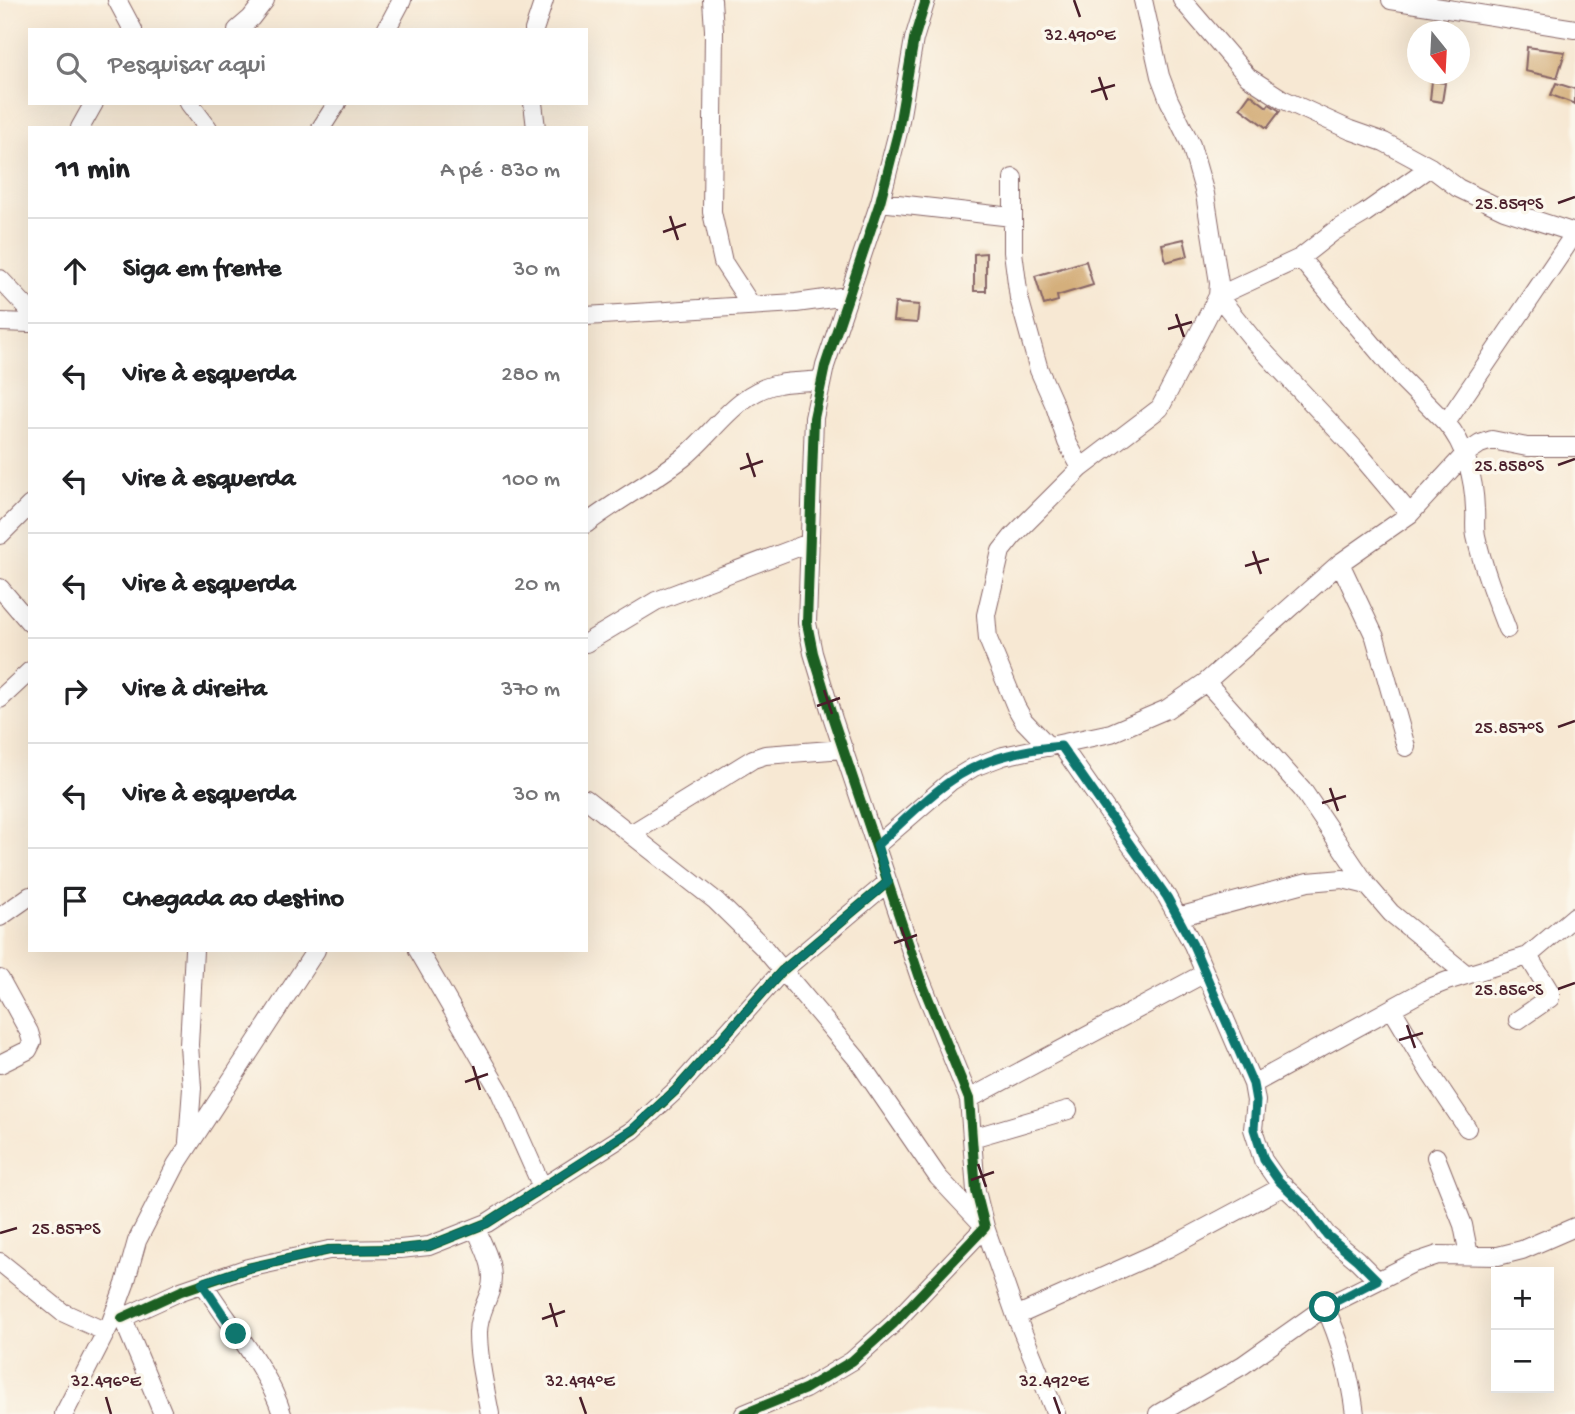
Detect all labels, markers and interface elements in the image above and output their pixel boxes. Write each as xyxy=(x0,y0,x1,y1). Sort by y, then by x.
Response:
north arrow xyxy=(1407,21,1470,84)
text: 32.490°E xyxy=(1044,26,1116,47)
search box xyxy=(28,28,588,105)
icon: search xyxy=(52,48,90,86)
text: Pesquisar aqui xyxy=(108,51,266,82)
text: 11 min xyxy=(56,154,129,189)
text: A pé · 830 m xyxy=(440,158,560,185)
text: 25.859°S xyxy=(1475,195,1544,216)
icon: ahead xyxy=(56,252,94,290)
text: Siga em frente xyxy=(123,255,281,286)
text: 30 m xyxy=(513,257,560,284)
icon: left xyxy=(56,357,94,395)
text: Vire à esquerda xyxy=(123,360,296,391)
text: 280 m xyxy=(501,362,560,389)
text: 25.858°S xyxy=(1474,457,1544,478)
icon: left xyxy=(56,462,94,500)
text: Vire à esquerda xyxy=(123,465,296,496)
text: 100 m xyxy=(503,467,560,494)
icon: left xyxy=(56,567,94,605)
text: Vire à esquerda xyxy=(123,570,296,601)
text: 20 m xyxy=(514,572,560,599)
icon: right xyxy=(56,672,94,710)
text: Vire à direita xyxy=(123,675,267,706)
text: 370 m xyxy=(501,677,560,704)
text: 25.857°S xyxy=(1474,719,1544,740)
icon: left xyxy=(56,777,94,815)
text: Vire à esquerda xyxy=(123,780,296,811)
text: 30 m xyxy=(513,782,560,809)
icon: arrive xyxy=(56,882,94,920)
text: Chegada ao destino xyxy=(123,885,344,916)
text: 25.856°S xyxy=(1475,981,1544,1002)
text: 25.857°S xyxy=(31,1220,101,1241)
map controls xyxy=(1491,1267,1554,1393)
button: + xyxy=(1491,1267,1554,1330)
route start xyxy=(1309,1291,1340,1322)
route end xyxy=(220,1318,251,1349)
button: − xyxy=(1491,1330,1554,1393)
text: 32.496°E xyxy=(70,1372,142,1393)
text: 32.494°E xyxy=(544,1372,615,1393)
text: 32.492°E xyxy=(1018,1372,1090,1393)

